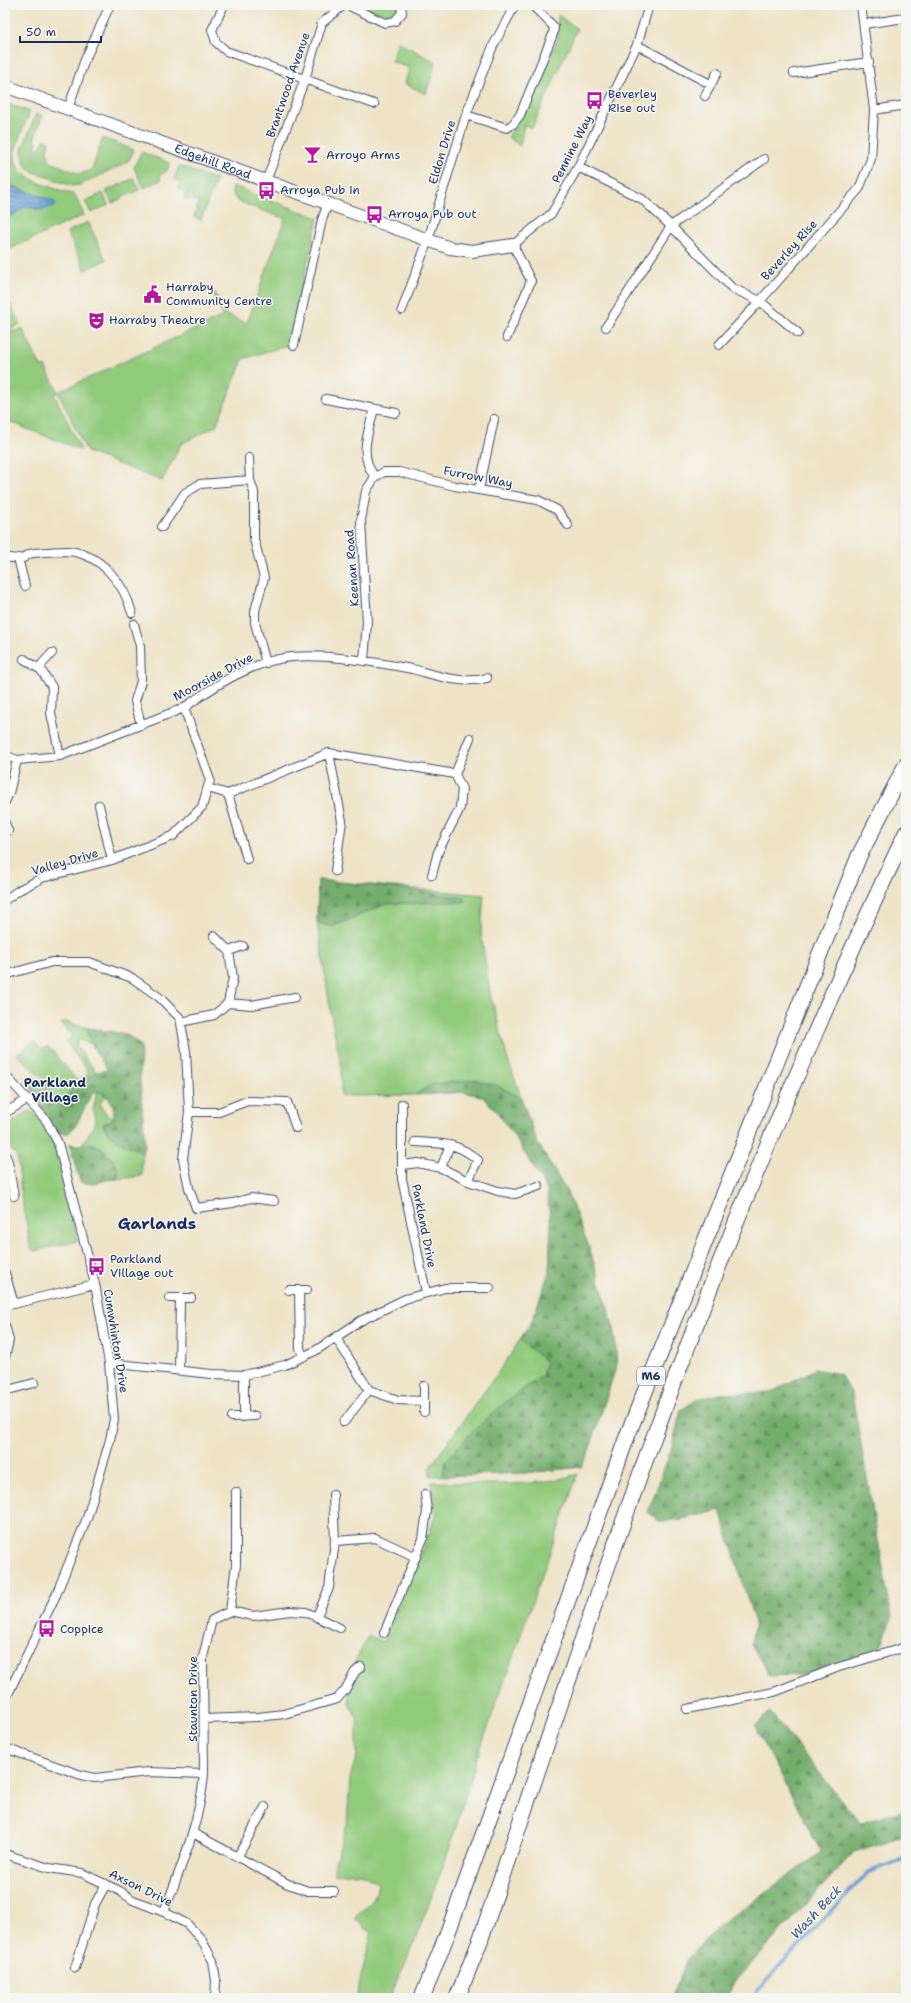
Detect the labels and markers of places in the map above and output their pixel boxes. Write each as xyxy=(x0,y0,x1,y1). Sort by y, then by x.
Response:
place label: Beverley Rise out xyxy=(608,86,657,116)
bus stop icon: Beverley Rise out xyxy=(585,91,605,111)
bar icon: Arroyo Arms xyxy=(303,145,323,165)
place label: Arroyo Arms xyxy=(326,147,400,163)
bus stop icon: Arroya Pub in xyxy=(257,180,277,200)
place label: Arroya Pub in xyxy=(280,182,360,198)
bus stop icon: Arroya Pub out xyxy=(365,204,385,224)
place label: Arroya Pub out xyxy=(388,206,477,222)
place label: Harraby Community Centre xyxy=(166,279,272,309)
public building icon: Harraby Community Centre xyxy=(143,284,163,304)
theatre icon: Harraby Theatre xyxy=(86,310,106,330)
place label: Harraby Theatre xyxy=(109,312,206,328)
place label: Parkland Village out xyxy=(110,1251,174,1281)
bus stop icon: Parkland Village out xyxy=(87,1256,107,1276)
bus stop icon: Coppice xyxy=(37,1619,57,1639)
place label: Coppice xyxy=(60,1621,104,1637)

